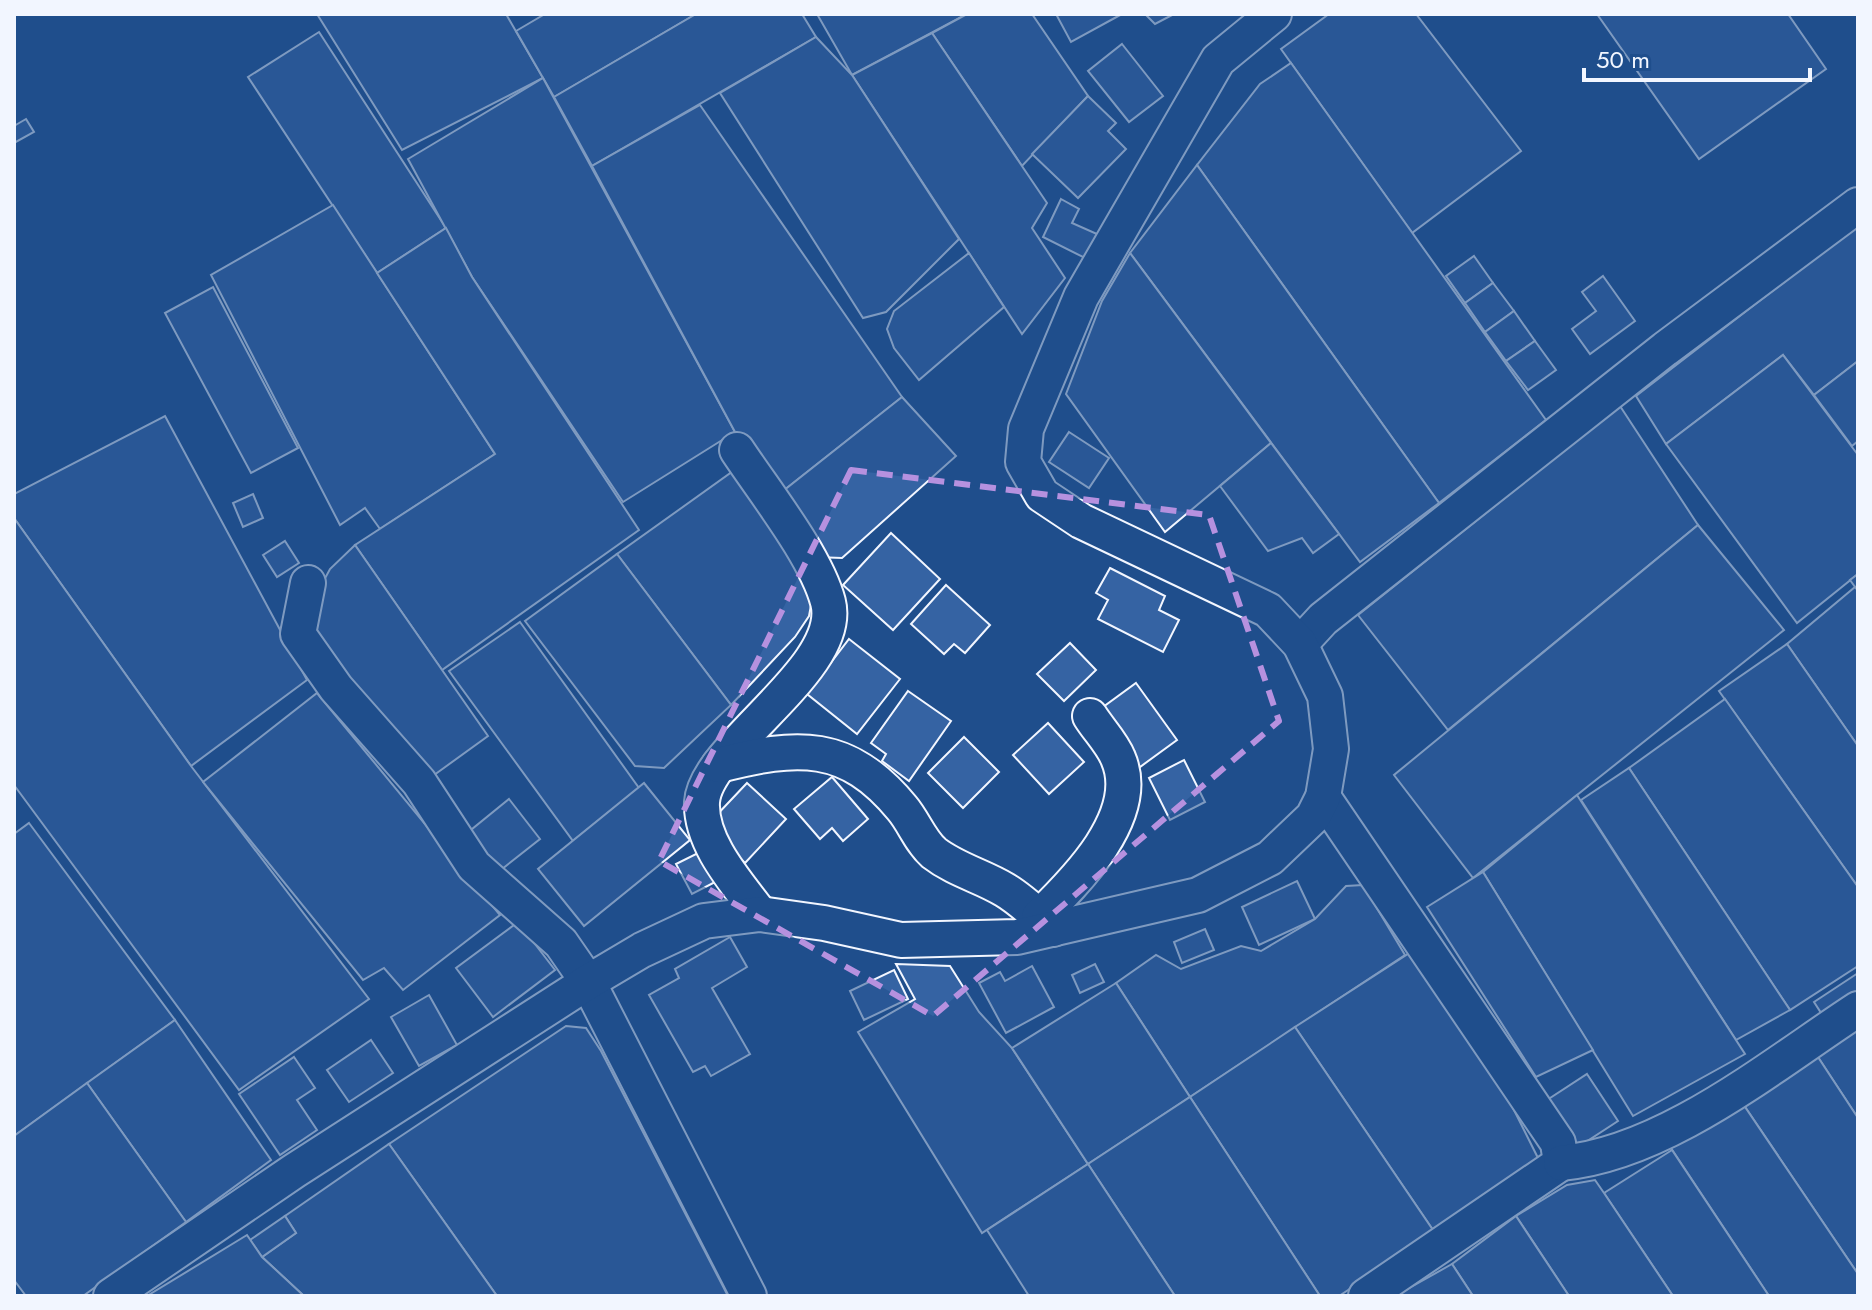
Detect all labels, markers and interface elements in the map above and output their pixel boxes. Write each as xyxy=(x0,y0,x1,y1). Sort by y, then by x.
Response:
scale bar xyxy=(1584,32,1810,82)
text: 50 m xyxy=(1596,42,1650,77)

